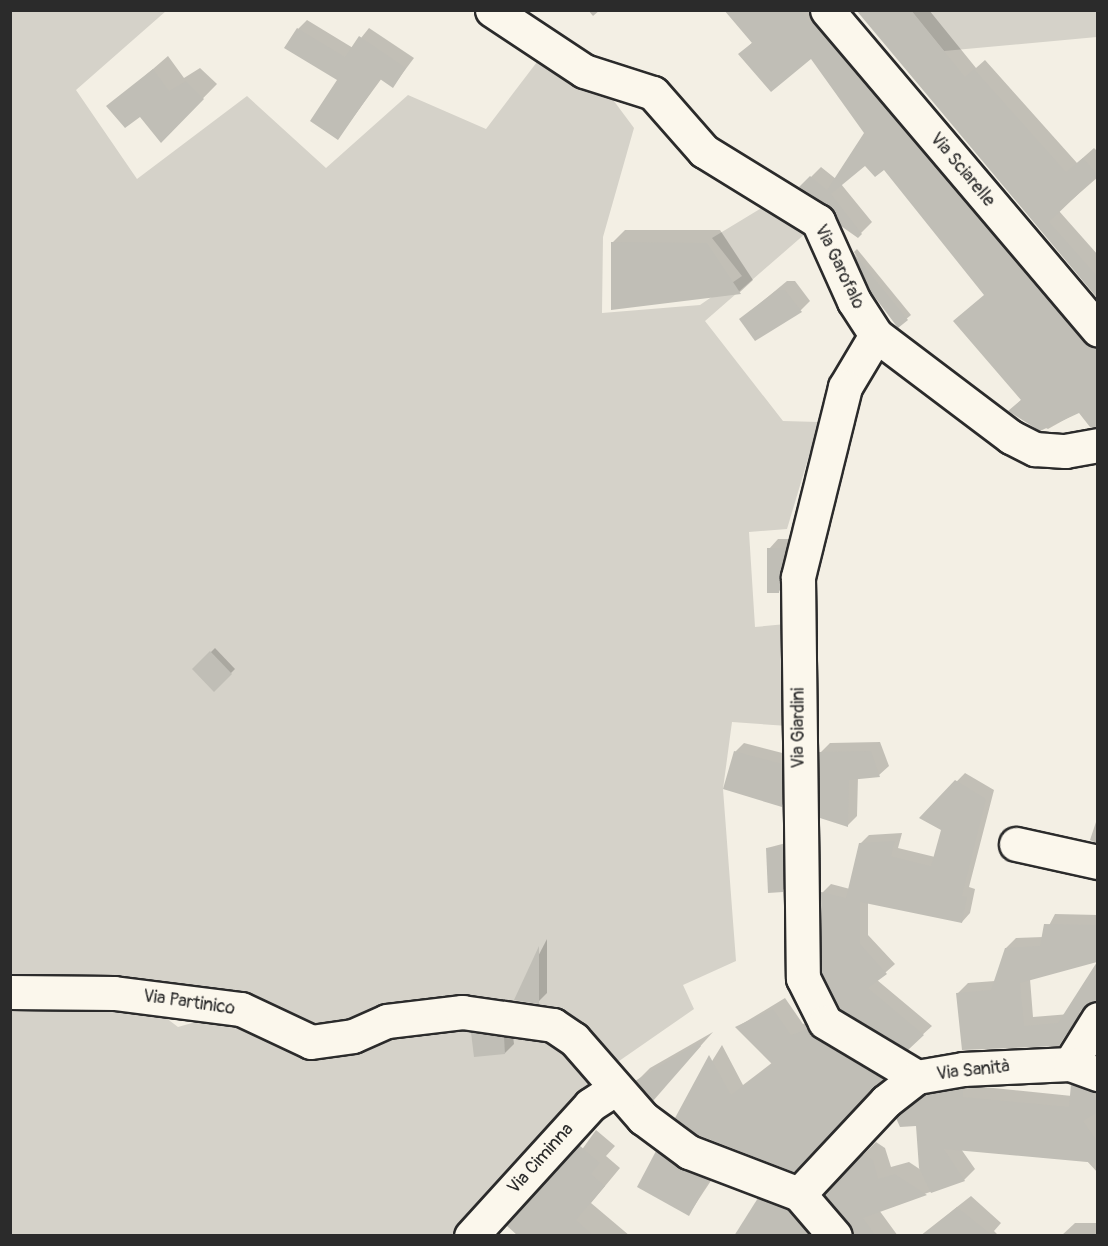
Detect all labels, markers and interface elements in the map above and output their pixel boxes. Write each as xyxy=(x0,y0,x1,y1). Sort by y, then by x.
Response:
street label: Via Sciarelle xyxy=(925,129,999,211)
street label: Via Garofalo xyxy=(809,221,869,313)
street label: Via Giardini xyxy=(788,687,810,769)
street label: Via Partinico xyxy=(142,986,236,1020)
street label: Via Sanità xyxy=(935,1056,1011,1086)
street label: Via Ciminna xyxy=(504,1119,578,1199)

